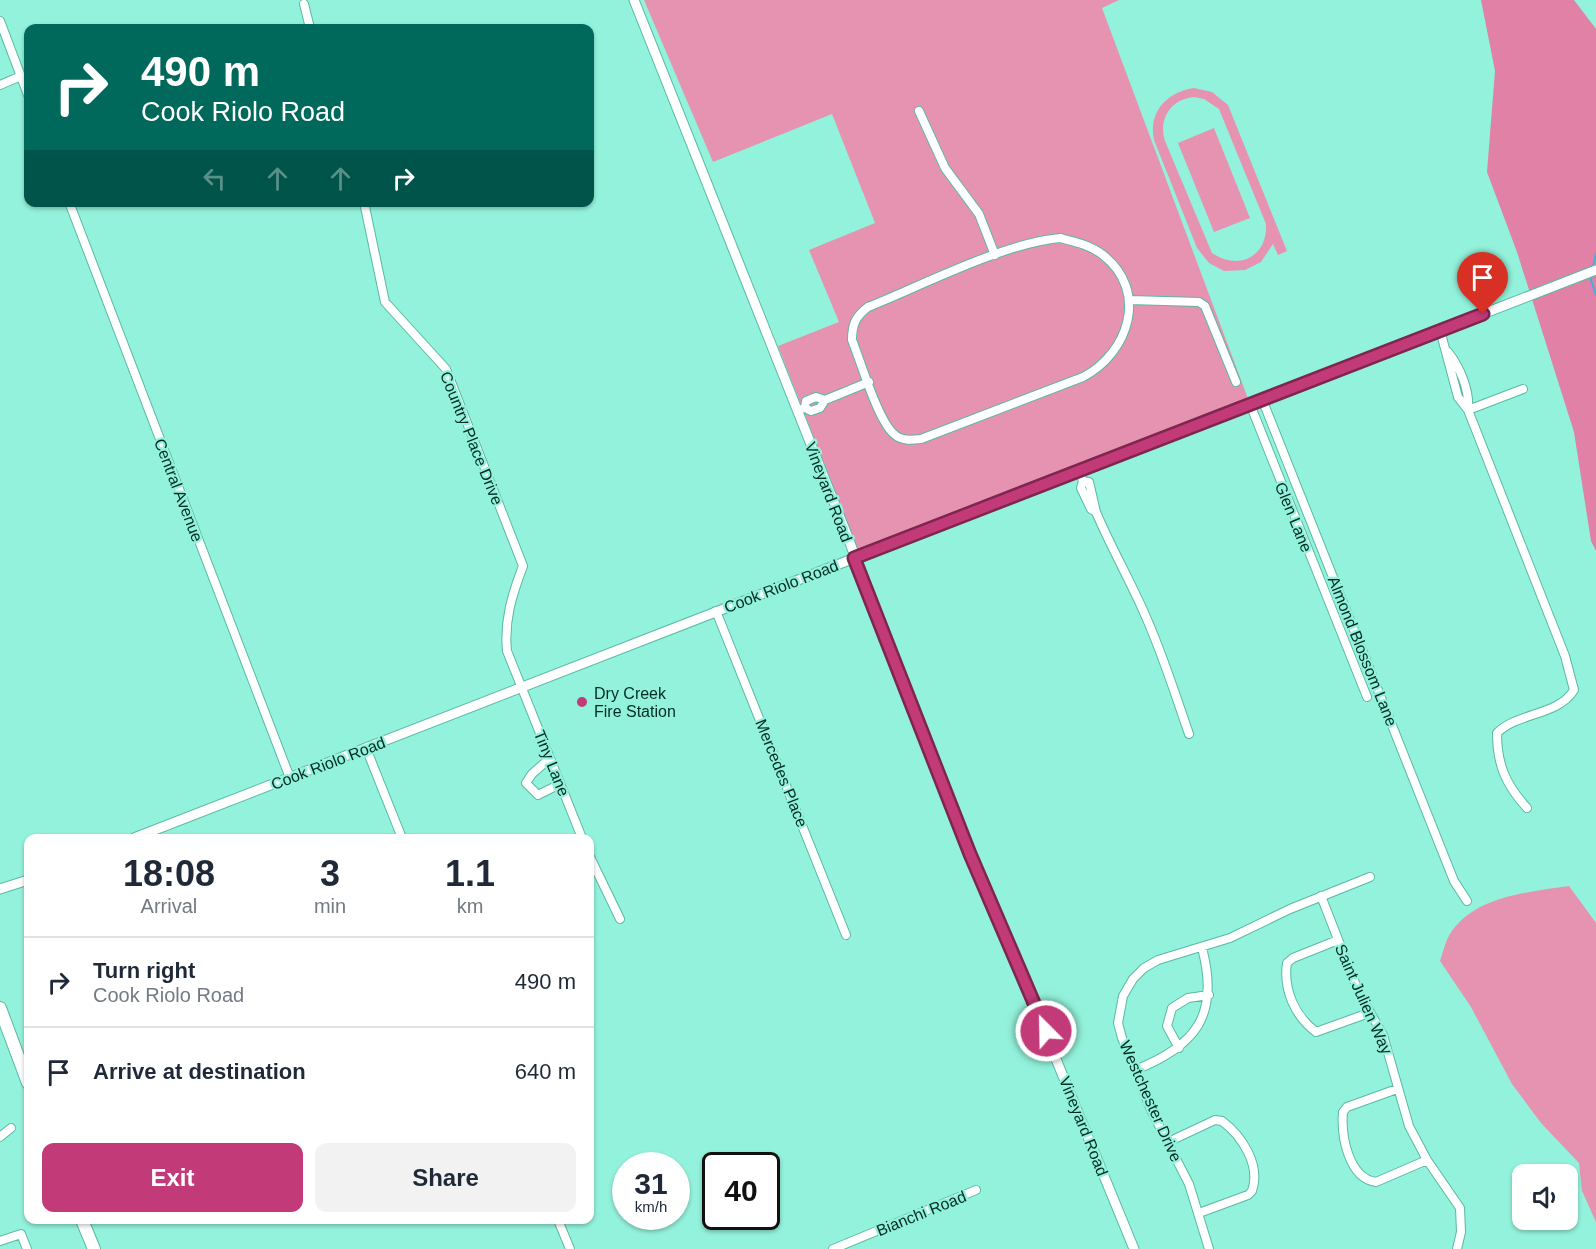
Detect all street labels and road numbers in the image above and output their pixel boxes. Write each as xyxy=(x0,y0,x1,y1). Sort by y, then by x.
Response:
street label: Country Place Drive xyxy=(437,369,506,507)
street label: Central Avenue xyxy=(151,436,206,544)
street label: Vineyard Road xyxy=(802,440,855,545)
street label: Glen Lane xyxy=(1272,480,1315,555)
street label: Cook Riolo Road xyxy=(722,557,841,616)
street label: Almond Blossom Lane xyxy=(1325,574,1400,729)
street label: Mercedes Place xyxy=(752,717,811,830)
street label: Tiny Lane xyxy=(531,728,573,799)
street label: Cook Riolo Road xyxy=(269,734,388,793)
street label: Saint Julien Way xyxy=(1332,942,1395,1057)
street label: Westchester Drive xyxy=(1116,1038,1185,1164)
street label: Vineyard Road xyxy=(1056,1074,1111,1178)
street label: Bianchi Road xyxy=(874,1188,968,1239)

